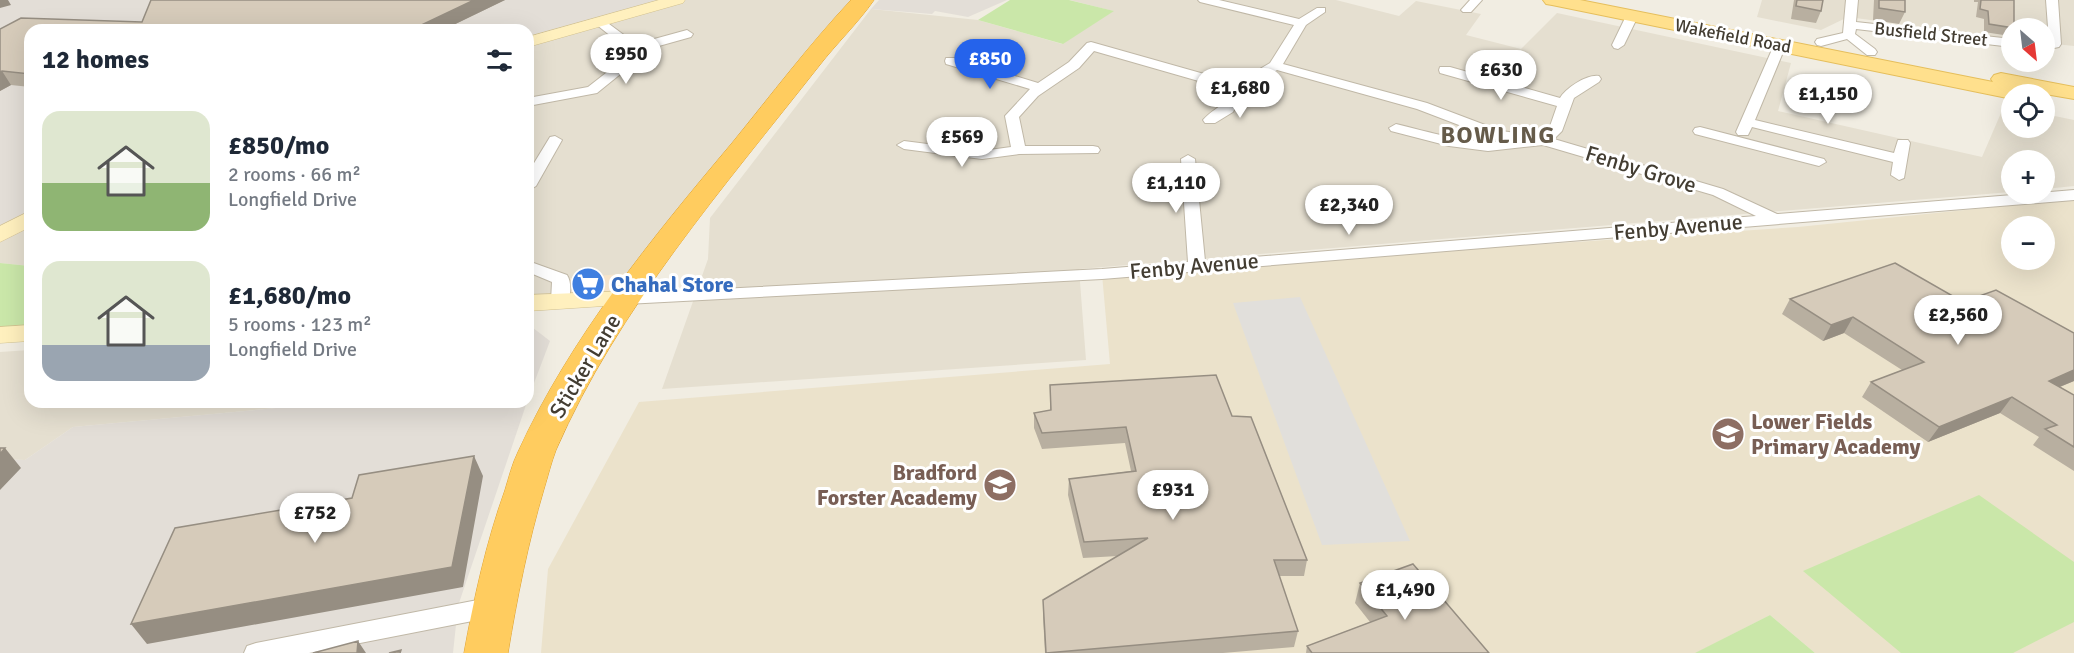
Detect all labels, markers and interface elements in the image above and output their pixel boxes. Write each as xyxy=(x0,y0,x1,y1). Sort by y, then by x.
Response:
street label: Wakefield Road xyxy=(1673,14,1793,58)
street label: Busfield Street xyxy=(1873,17,1989,51)
north arrow xyxy=(2001,18,2055,72)
map controls xyxy=(2001,18,2055,270)
pin: £950 xyxy=(590,34,662,85)
pin: £850 xyxy=(954,39,1026,90)
text: £950 xyxy=(604,41,648,66)
text: 12 homes xyxy=(42,44,149,76)
icon: filters xyxy=(483,44,516,77)
text: £850 xyxy=(968,46,1012,71)
pin: £630 xyxy=(1465,50,1537,101)
text: £630 xyxy=(1479,57,1523,82)
pin: £1,680 xyxy=(1191,68,1289,119)
pin: £1,150 xyxy=(1779,74,1877,125)
text: £1,680 xyxy=(1210,75,1270,100)
text: £1,150 xyxy=(1798,81,1858,106)
button: locate xyxy=(2001,84,2055,138)
pin: £569 xyxy=(926,117,998,168)
district label: BOWLING xyxy=(1440,120,1556,150)
text: £569 xyxy=(940,124,984,149)
text: £850/mo xyxy=(228,130,329,162)
icon: home xyxy=(90,135,162,207)
street label: Fenby Grove xyxy=(1582,139,1700,199)
button: + xyxy=(2001,150,2055,204)
text: 2 rooms · 66 m² xyxy=(228,162,361,187)
pin: £1,110 xyxy=(1127,163,1225,214)
text: £1,110 xyxy=(1146,170,1206,195)
pin: £2,340 xyxy=(1300,185,1398,236)
text: Longfield Drive xyxy=(228,187,357,212)
text: £2,340 xyxy=(1319,192,1379,217)
street label: Fenby Avenue xyxy=(1612,208,1744,246)
button: − xyxy=(2001,216,2055,270)
street label: Fenby Avenue xyxy=(1128,247,1260,285)
supermarket icon: Chahal Store xyxy=(570,266,606,302)
place label: Chahal Store xyxy=(611,271,734,298)
text: £1,680/mo xyxy=(228,280,351,312)
icon: home xyxy=(90,285,162,357)
pin: £2,560 xyxy=(1909,295,2007,346)
text: £2,560 xyxy=(1928,302,1988,327)
street label: Sticker Lane xyxy=(543,309,627,423)
text: 5 rooms · 123 m² xyxy=(228,312,372,337)
text: Longfield Drive xyxy=(228,337,357,362)
place label: Lower Fields Primary Academy xyxy=(1751,408,1920,460)
school or university icon: Lower Fields Primary Academy xyxy=(1710,416,1746,452)
place label: Bradford Forster Academy xyxy=(817,459,977,511)
school or university icon: Bradford Forster Academy xyxy=(982,467,1018,503)
pin: £931 xyxy=(1137,470,1209,521)
text: £931 xyxy=(1151,477,1195,502)
pin: £752 xyxy=(279,493,351,544)
text: £752 xyxy=(293,500,337,525)
pin: £1,490 xyxy=(1356,570,1454,621)
text: £1,490 xyxy=(1375,577,1435,602)

